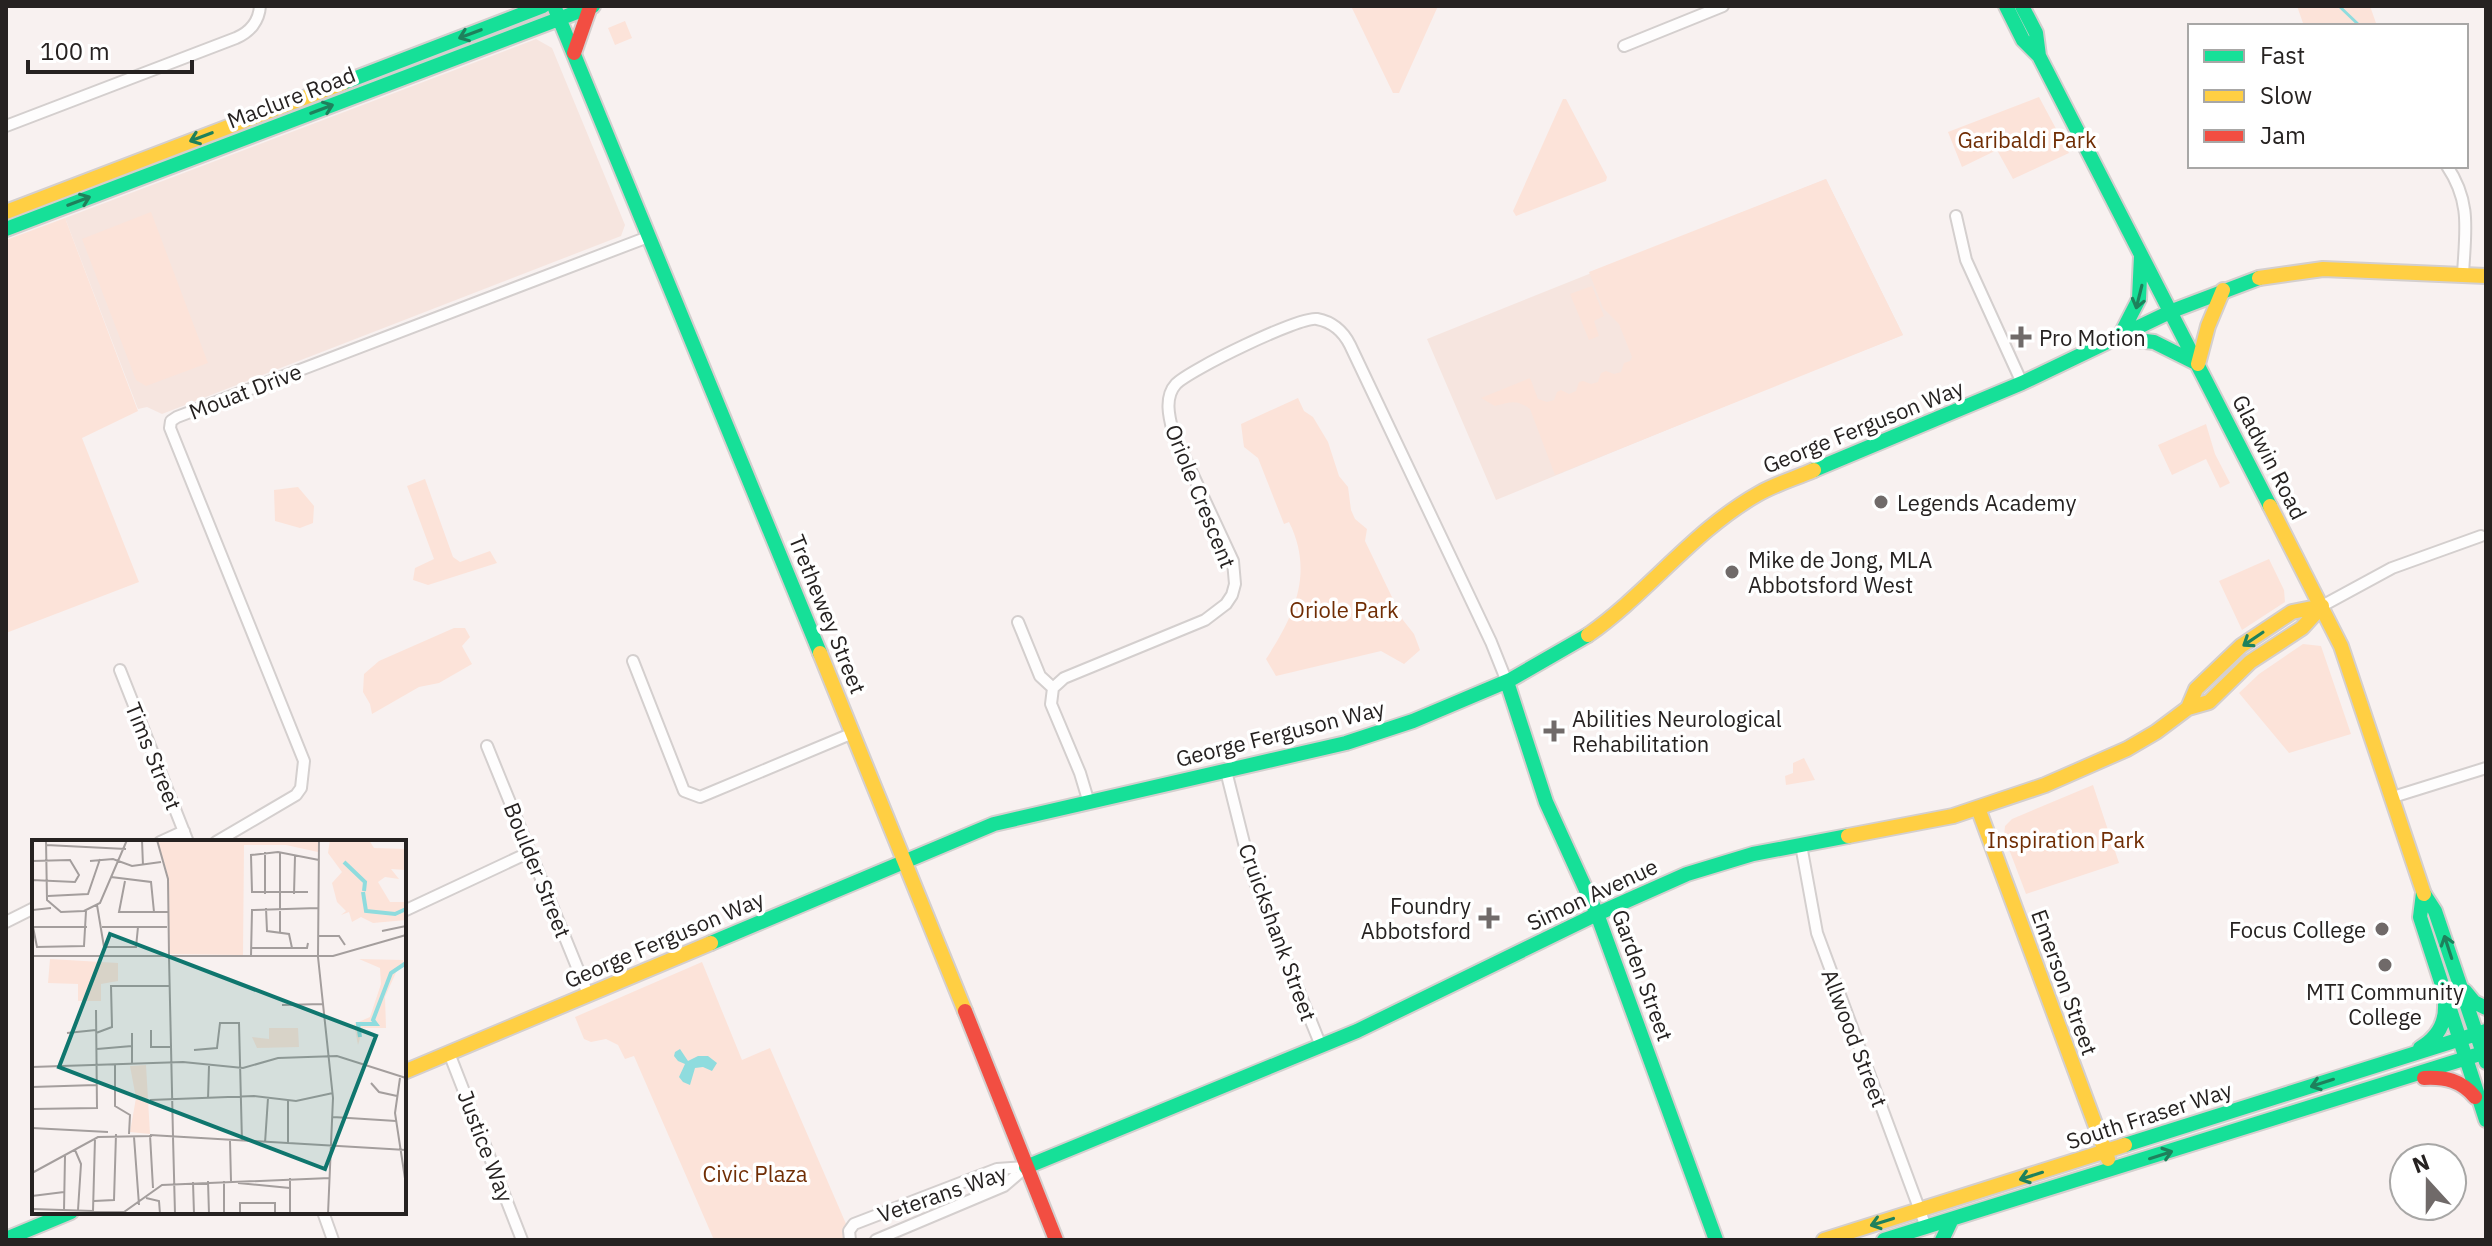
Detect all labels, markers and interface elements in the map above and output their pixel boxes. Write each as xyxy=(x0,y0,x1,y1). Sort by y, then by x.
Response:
scale bar xyxy=(28,24,192,74)
legend xyxy=(2188,24,2468,168)
one-way arrow xyxy=(458,28,483,42)
text: 100 m xyxy=(40,35,110,67)
text: Fast xyxy=(2260,39,2305,71)
street label: Maclure Road xyxy=(223,59,359,135)
text: Slow xyxy=(2260,79,2312,111)
one-way arrow xyxy=(309,101,334,115)
text: Jam xyxy=(2260,119,2306,151)
park label: Garibaldi Park xyxy=(1957,125,2097,154)
one-way arrow xyxy=(189,131,214,145)
one-way arrow xyxy=(66,193,91,207)
one-way arrow xyxy=(2131,284,2146,310)
place label: Pro Motion xyxy=(2039,323,2146,352)
marker: Pro Motion xyxy=(2010,326,2032,348)
street label: Mouat Drive xyxy=(185,356,305,426)
street label: George Ferguson Way xyxy=(1758,372,1968,480)
street label: Gladwin Road xyxy=(2226,390,2314,524)
street label: Oriole Crescent xyxy=(1159,420,1243,572)
place label: Legends Academy xyxy=(1897,488,2076,517)
marker: Legends Academy xyxy=(1872,493,1890,511)
street label: Trethewey Street xyxy=(783,530,873,698)
place label: Mike de Jong, MLA Abbotsford West xyxy=(1748,545,1932,599)
marker: Mike de Jong, MLA Abbotsford West xyxy=(1723,563,1741,581)
park label: Oriole Park xyxy=(1289,595,1399,624)
one-way arrow xyxy=(2242,630,2264,647)
street label: George Ferguson Way xyxy=(1173,693,1387,773)
street label: Tims Street xyxy=(119,698,189,814)
place label: Abilities Neurological Rehabilitation xyxy=(1572,704,1782,758)
marker: Abilities Neurological Rehabilitation xyxy=(1543,720,1565,742)
street label: Boulder Street xyxy=(498,798,578,942)
park label: Inspiration Park xyxy=(1987,825,2145,854)
street label: Cruickshank Street xyxy=(1232,839,1324,1025)
inset map xyxy=(32,840,406,1214)
street label: Simon Avenue xyxy=(1522,851,1662,937)
street label: George Ferguson Way xyxy=(560,884,768,994)
place label: Foundry Abbotsford xyxy=(1361,891,1471,945)
street label: Garden Street xyxy=(1606,905,1680,1045)
street label: Emerson Street xyxy=(2025,905,2105,1059)
marker: Foundry Abbotsford xyxy=(1478,907,1500,929)
place label: Focus College xyxy=(2229,915,2366,944)
marker: Focus College xyxy=(2373,920,2391,938)
one-way arrow xyxy=(2439,935,2454,960)
marker: MTI Community College xyxy=(2376,956,2394,974)
street label: Allwood Street xyxy=(1815,965,1895,1111)
place label: MTI Community College xyxy=(2306,977,2464,1031)
street label: South Fraser Way xyxy=(2062,1075,2236,1155)
one-way arrow xyxy=(2310,1076,2336,1091)
street label: Justice Way xyxy=(451,1086,521,1206)
north arrow xyxy=(2388,1142,2468,1222)
text: N xyxy=(2408,1146,2433,1179)
one-way arrow xyxy=(2147,1147,2173,1162)
street label: Veterans Way xyxy=(874,1157,1010,1229)
park label: Civic Plaza xyxy=(703,1159,808,1188)
one-way arrow xyxy=(2018,1169,2043,1184)
one-way arrow xyxy=(1870,1216,1895,1230)

